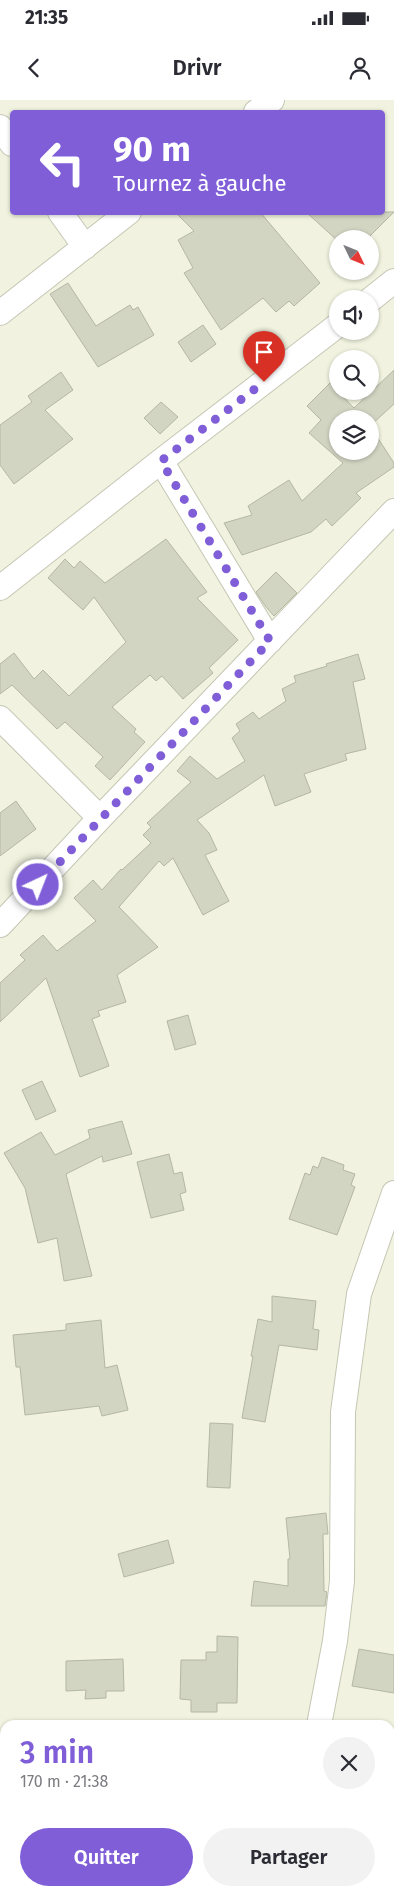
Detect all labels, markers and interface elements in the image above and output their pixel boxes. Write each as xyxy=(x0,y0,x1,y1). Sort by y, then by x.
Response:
text: 21:35 xyxy=(25,6,68,29)
icon: back xyxy=(20,54,48,82)
text: Drivr xyxy=(172,54,222,81)
icon: person xyxy=(346,54,374,82)
text: 90 m xyxy=(113,128,191,170)
icon: left xyxy=(30,130,95,195)
text: Tournez à gauche xyxy=(113,170,286,197)
north arrow xyxy=(329,230,379,280)
map controls xyxy=(329,230,379,460)
button: sound xyxy=(329,290,379,340)
pin xyxy=(243,331,285,382)
icon: arrive xyxy=(250,338,278,366)
button: search xyxy=(329,350,379,400)
button: layers xyxy=(329,410,379,460)
position arrow xyxy=(11,858,63,910)
text: 3 min xyxy=(20,1735,94,1771)
button: close xyxy=(323,1737,375,1789)
text: 170 m · 21:38 xyxy=(20,1772,108,1791)
button: Quitter xyxy=(20,1828,193,1886)
button: Partager xyxy=(203,1828,375,1886)

